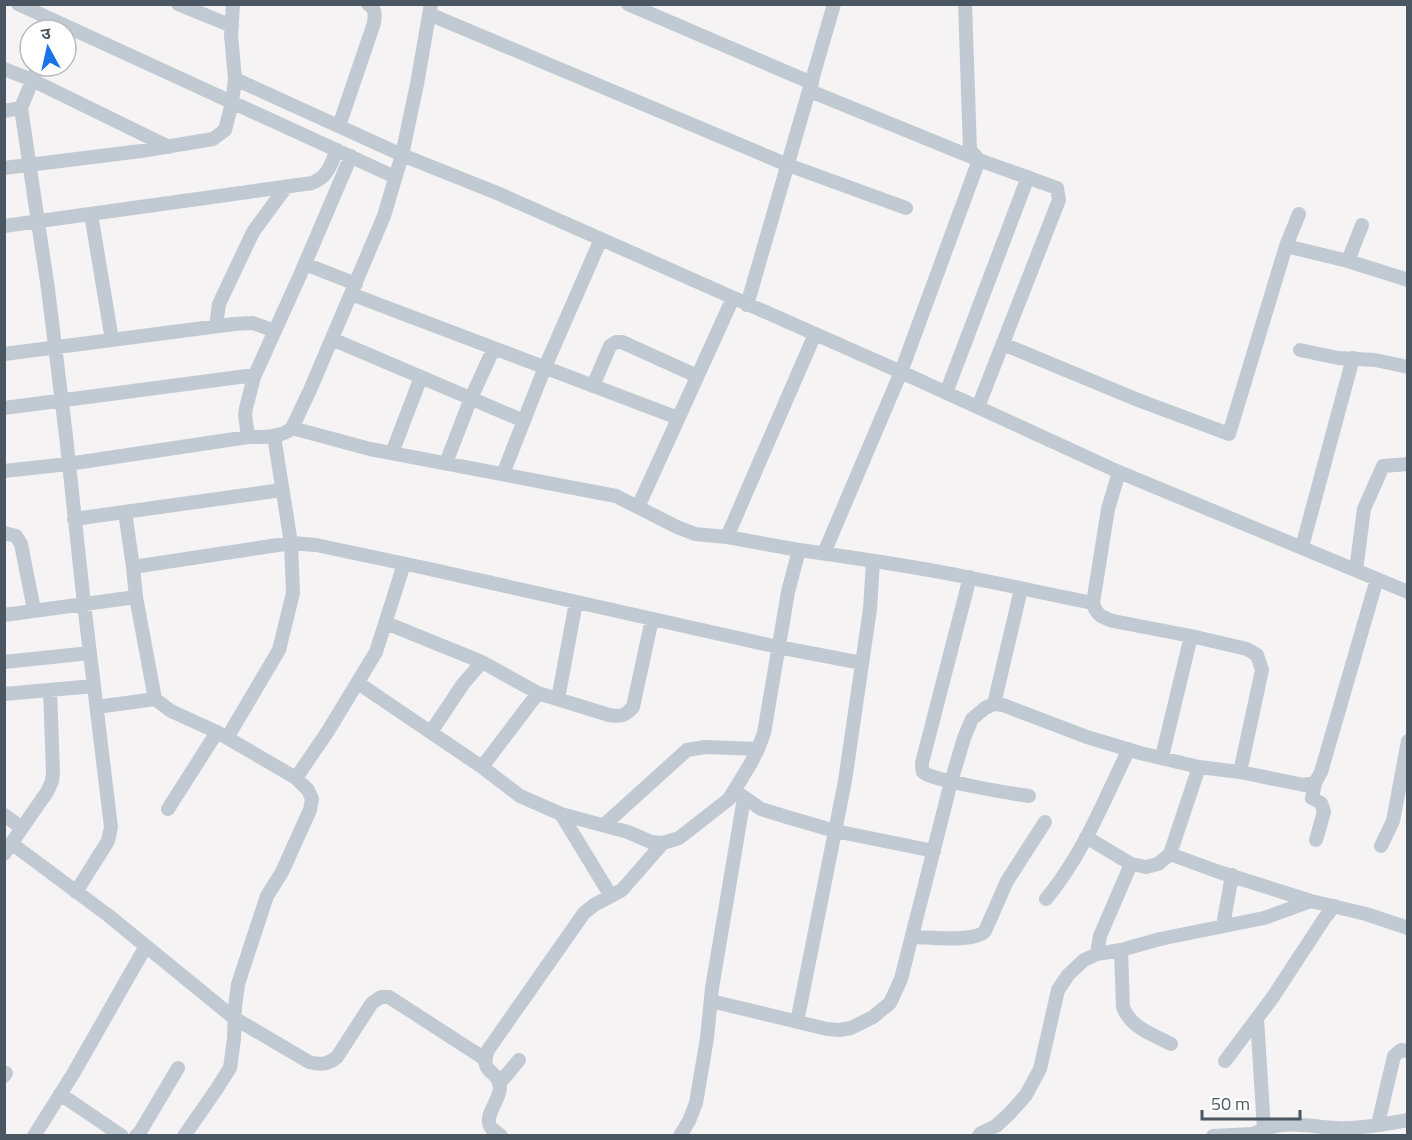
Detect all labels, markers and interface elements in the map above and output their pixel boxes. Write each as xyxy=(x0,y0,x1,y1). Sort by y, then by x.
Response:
north arrow xyxy=(18,18,78,78)
text: उ xyxy=(40,21,53,46)
scale bar xyxy=(1202,1083,1300,1121)
text: 50 m xyxy=(1211,1090,1250,1117)

